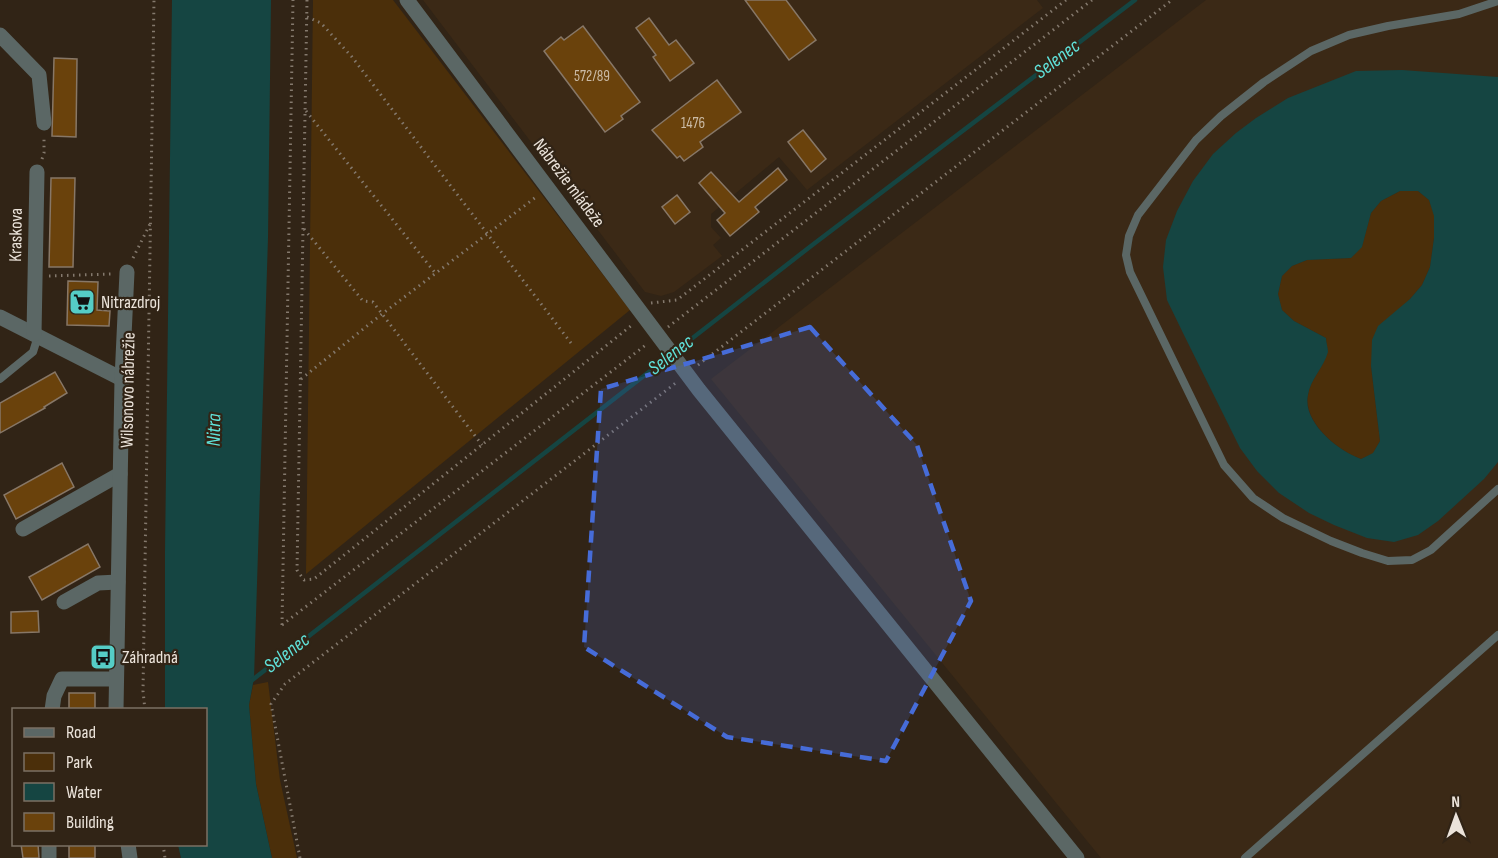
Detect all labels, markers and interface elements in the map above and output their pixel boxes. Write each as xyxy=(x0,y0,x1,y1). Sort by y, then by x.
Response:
water label: Selenec xyxy=(1029,34,1085,84)
house number: 572/89 xyxy=(574,67,610,86)
house number: 1476 xyxy=(681,114,705,133)
street label: Nábrežie mládeže xyxy=(529,135,609,231)
street label: Kraskova xyxy=(5,208,27,262)
supermarket icon: Nitrazdroj xyxy=(67,287,97,317)
place label: Nitrazdroj xyxy=(101,292,160,313)
water label: Selenec xyxy=(643,330,699,380)
street label: Wilsonovo nábrežie xyxy=(116,332,140,448)
water label: Nitra xyxy=(202,413,226,447)
water label: Selenec xyxy=(259,628,315,678)
bus stop icon: Záhradná xyxy=(88,642,118,672)
place label: Záhradná xyxy=(122,647,178,668)
legend xyxy=(12,708,207,846)
text: Road xyxy=(66,722,96,743)
text: Park xyxy=(66,752,92,773)
text: Water xyxy=(66,782,102,803)
north arrow xyxy=(1426,786,1486,846)
text: N xyxy=(1451,793,1460,812)
text: Building xyxy=(66,812,114,833)

